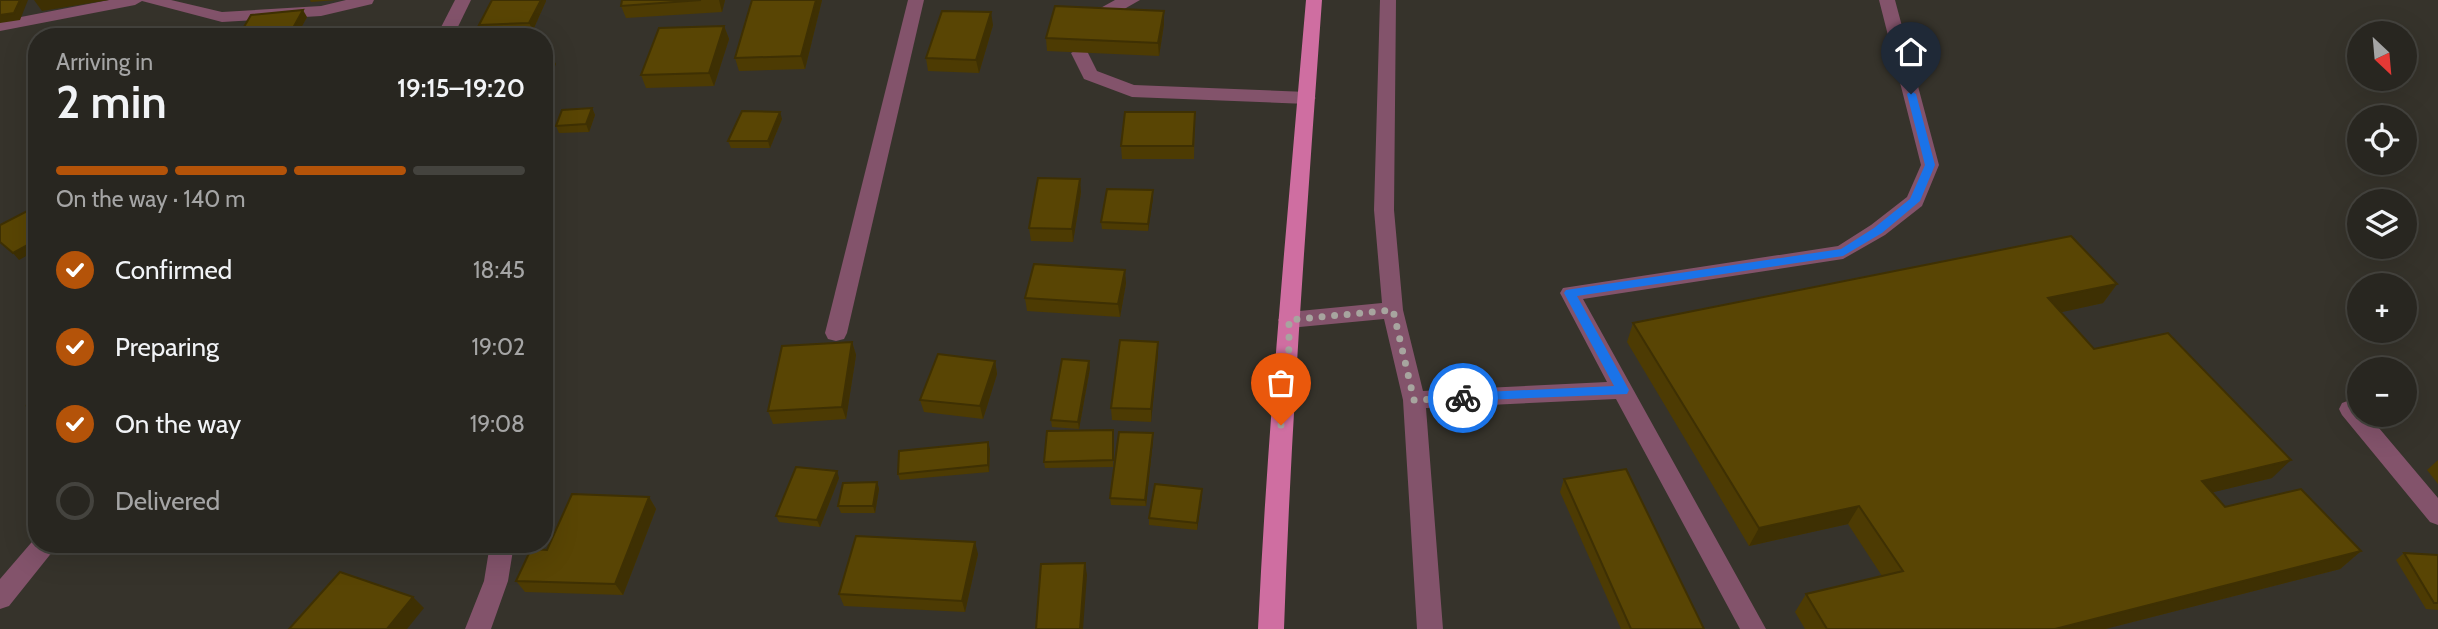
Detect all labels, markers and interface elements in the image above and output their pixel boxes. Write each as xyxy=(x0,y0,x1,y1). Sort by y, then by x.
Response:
north arrow xyxy=(2347,21,2417,91)
map controls xyxy=(2347,21,2417,427)
pin xyxy=(1881,22,1941,94)
icon: home xyxy=(1892,33,1930,71)
text: Arriving in xyxy=(56,48,153,76)
text: 19:15–19:20 xyxy=(397,72,525,104)
text: 2 min xyxy=(56,74,167,130)
button: locate xyxy=(2347,105,2417,175)
text: On the way · 140 m xyxy=(56,185,246,213)
button: layers xyxy=(2347,189,2417,259)
icon: check xyxy=(56,251,94,289)
text: Confirmed xyxy=(115,254,232,286)
text: 18:45 xyxy=(473,256,525,284)
button: + xyxy=(2347,273,2417,343)
icon: check xyxy=(56,328,94,366)
text: Preparing xyxy=(115,331,219,363)
text: 19:02 xyxy=(472,333,525,361)
pin xyxy=(1251,353,1311,425)
button: − xyxy=(2347,357,2417,427)
courier xyxy=(1428,363,1498,433)
icon: bag xyxy=(1262,364,1300,402)
icon: bike xyxy=(1444,379,1482,417)
icon: check xyxy=(56,405,94,443)
text: On the way xyxy=(115,408,241,440)
text: 19:08 xyxy=(470,410,525,438)
text: Delivered xyxy=(115,485,220,517)

